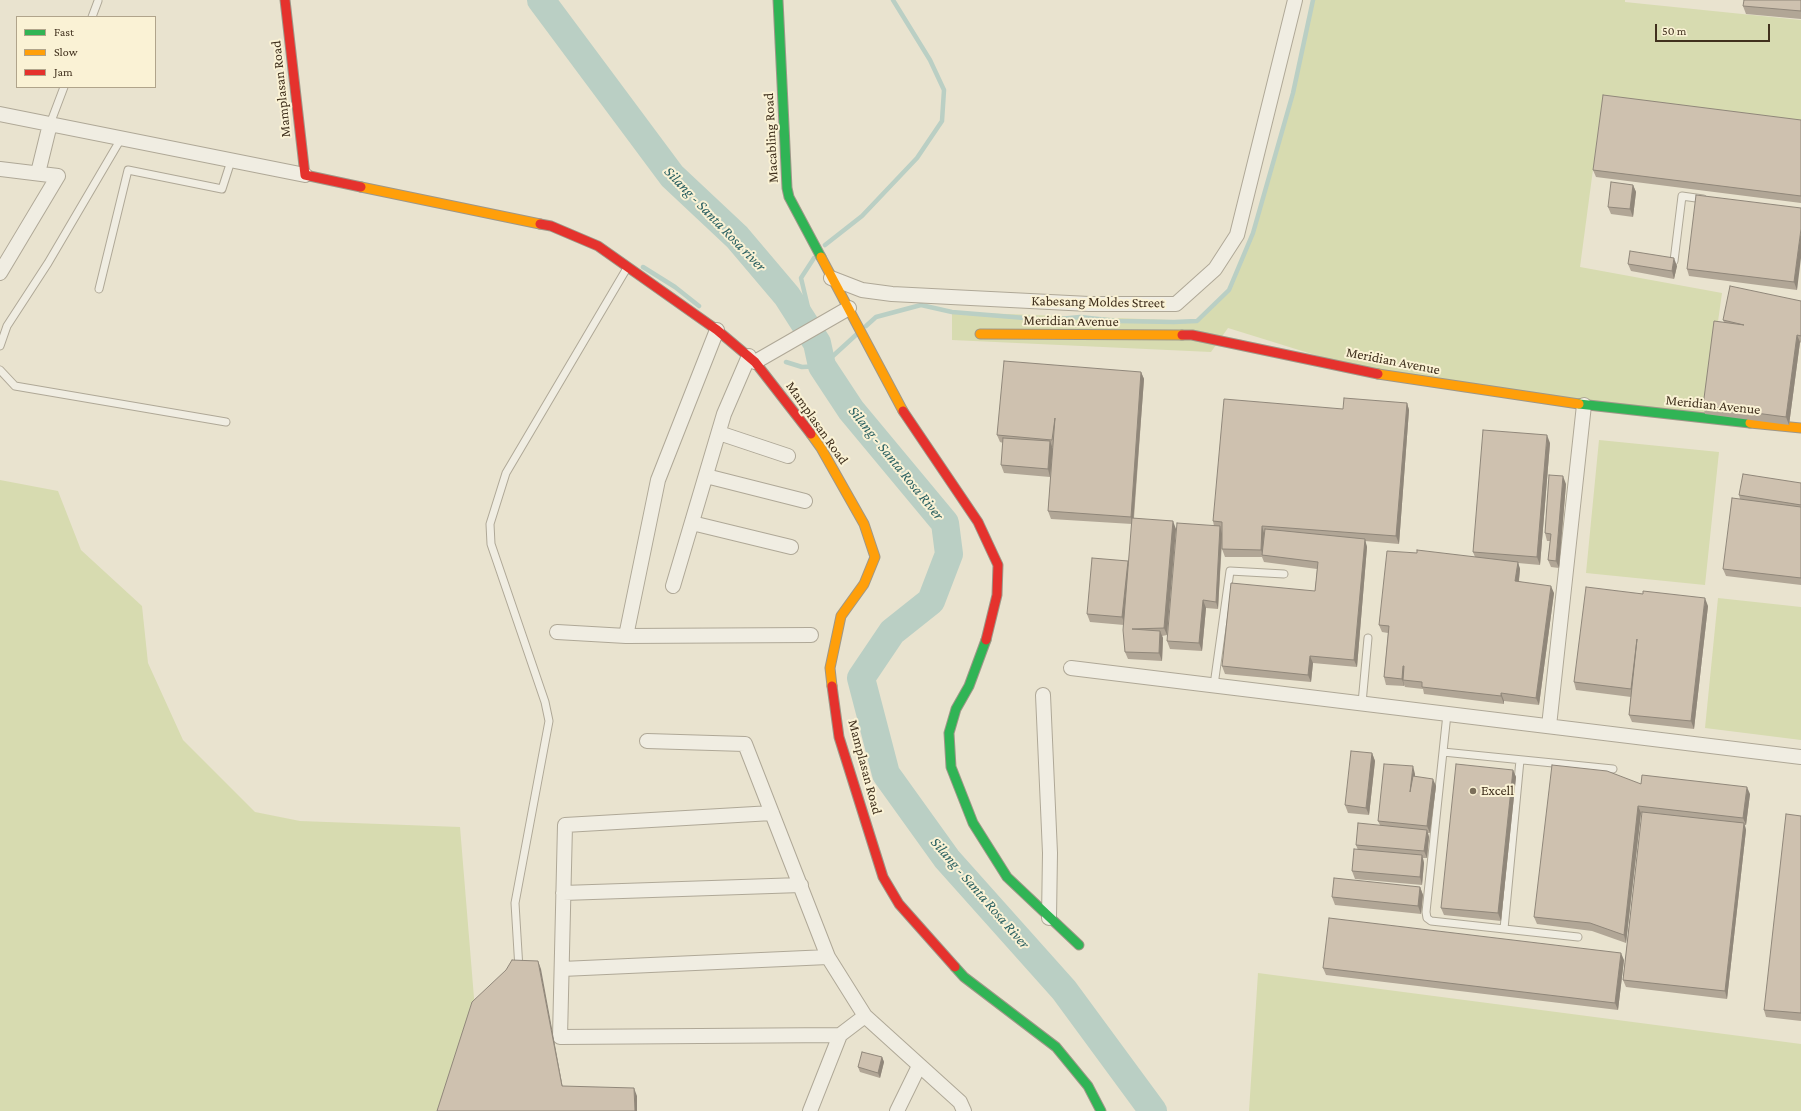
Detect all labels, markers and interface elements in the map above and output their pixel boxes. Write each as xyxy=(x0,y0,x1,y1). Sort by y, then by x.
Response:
legend xyxy=(16,16,156,88)
scale bar xyxy=(1657,16,1772,42)
text: 50 m xyxy=(1662,24,1686,38)
text: Fast xyxy=(54,25,74,39)
street label: Mamplasan Road xyxy=(268,40,294,138)
text: Slow xyxy=(54,45,78,59)
text: Jam xyxy=(54,65,73,79)
street label: Macabling Road xyxy=(760,93,782,183)
water label: Silang - Santa Rosa river xyxy=(660,163,770,275)
street label: Kabesang Moldes Street xyxy=(1031,292,1165,312)
street label: Meridian Avenue xyxy=(1023,312,1119,330)
street label: Meridian Avenue xyxy=(1345,344,1441,378)
street label: Mamplasan Road xyxy=(782,378,852,468)
street label: Meridian Avenue xyxy=(1665,392,1761,418)
water label: Silang - Santa Rosa River xyxy=(844,402,948,524)
street label: Mamplasan Road xyxy=(844,718,886,816)
place label: Excell xyxy=(1481,783,1514,799)
marker: Excell xyxy=(1468,786,1478,796)
water label: Silang - Santa Rosa River xyxy=(927,834,1033,952)

